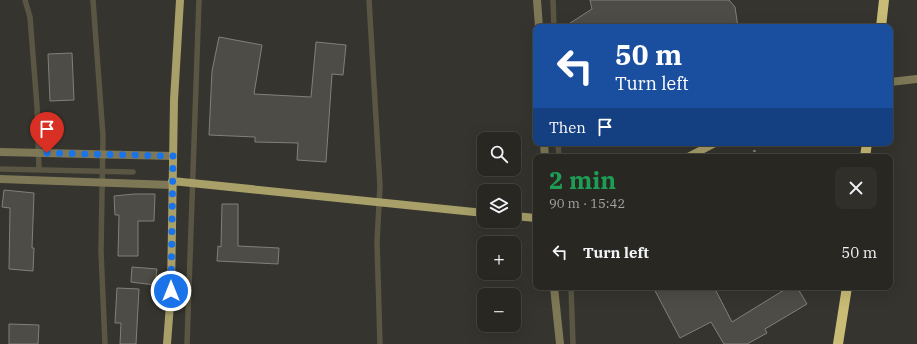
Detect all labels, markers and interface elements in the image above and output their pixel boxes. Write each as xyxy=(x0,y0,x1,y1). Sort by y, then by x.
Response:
text: 50 m xyxy=(615,36,682,73)
icon: left xyxy=(549,40,601,92)
text: Turn left xyxy=(615,72,689,95)
pin xyxy=(30,112,64,153)
icon: arrive xyxy=(594,116,616,138)
icon: arrive xyxy=(36,118,58,140)
text: Then xyxy=(549,118,586,137)
map controls xyxy=(477,132,521,332)
button: search xyxy=(477,132,521,176)
text: 2 min xyxy=(549,164,616,196)
button: close xyxy=(835,167,877,209)
button: layers xyxy=(477,184,521,228)
text: 90 m · 15:42 xyxy=(549,195,625,212)
button: + xyxy=(477,236,521,280)
icon: left xyxy=(549,241,571,263)
text: Turn left xyxy=(583,243,649,262)
text: 50 m xyxy=(841,243,877,262)
position arrow xyxy=(150,270,192,312)
button: − xyxy=(477,288,521,332)

